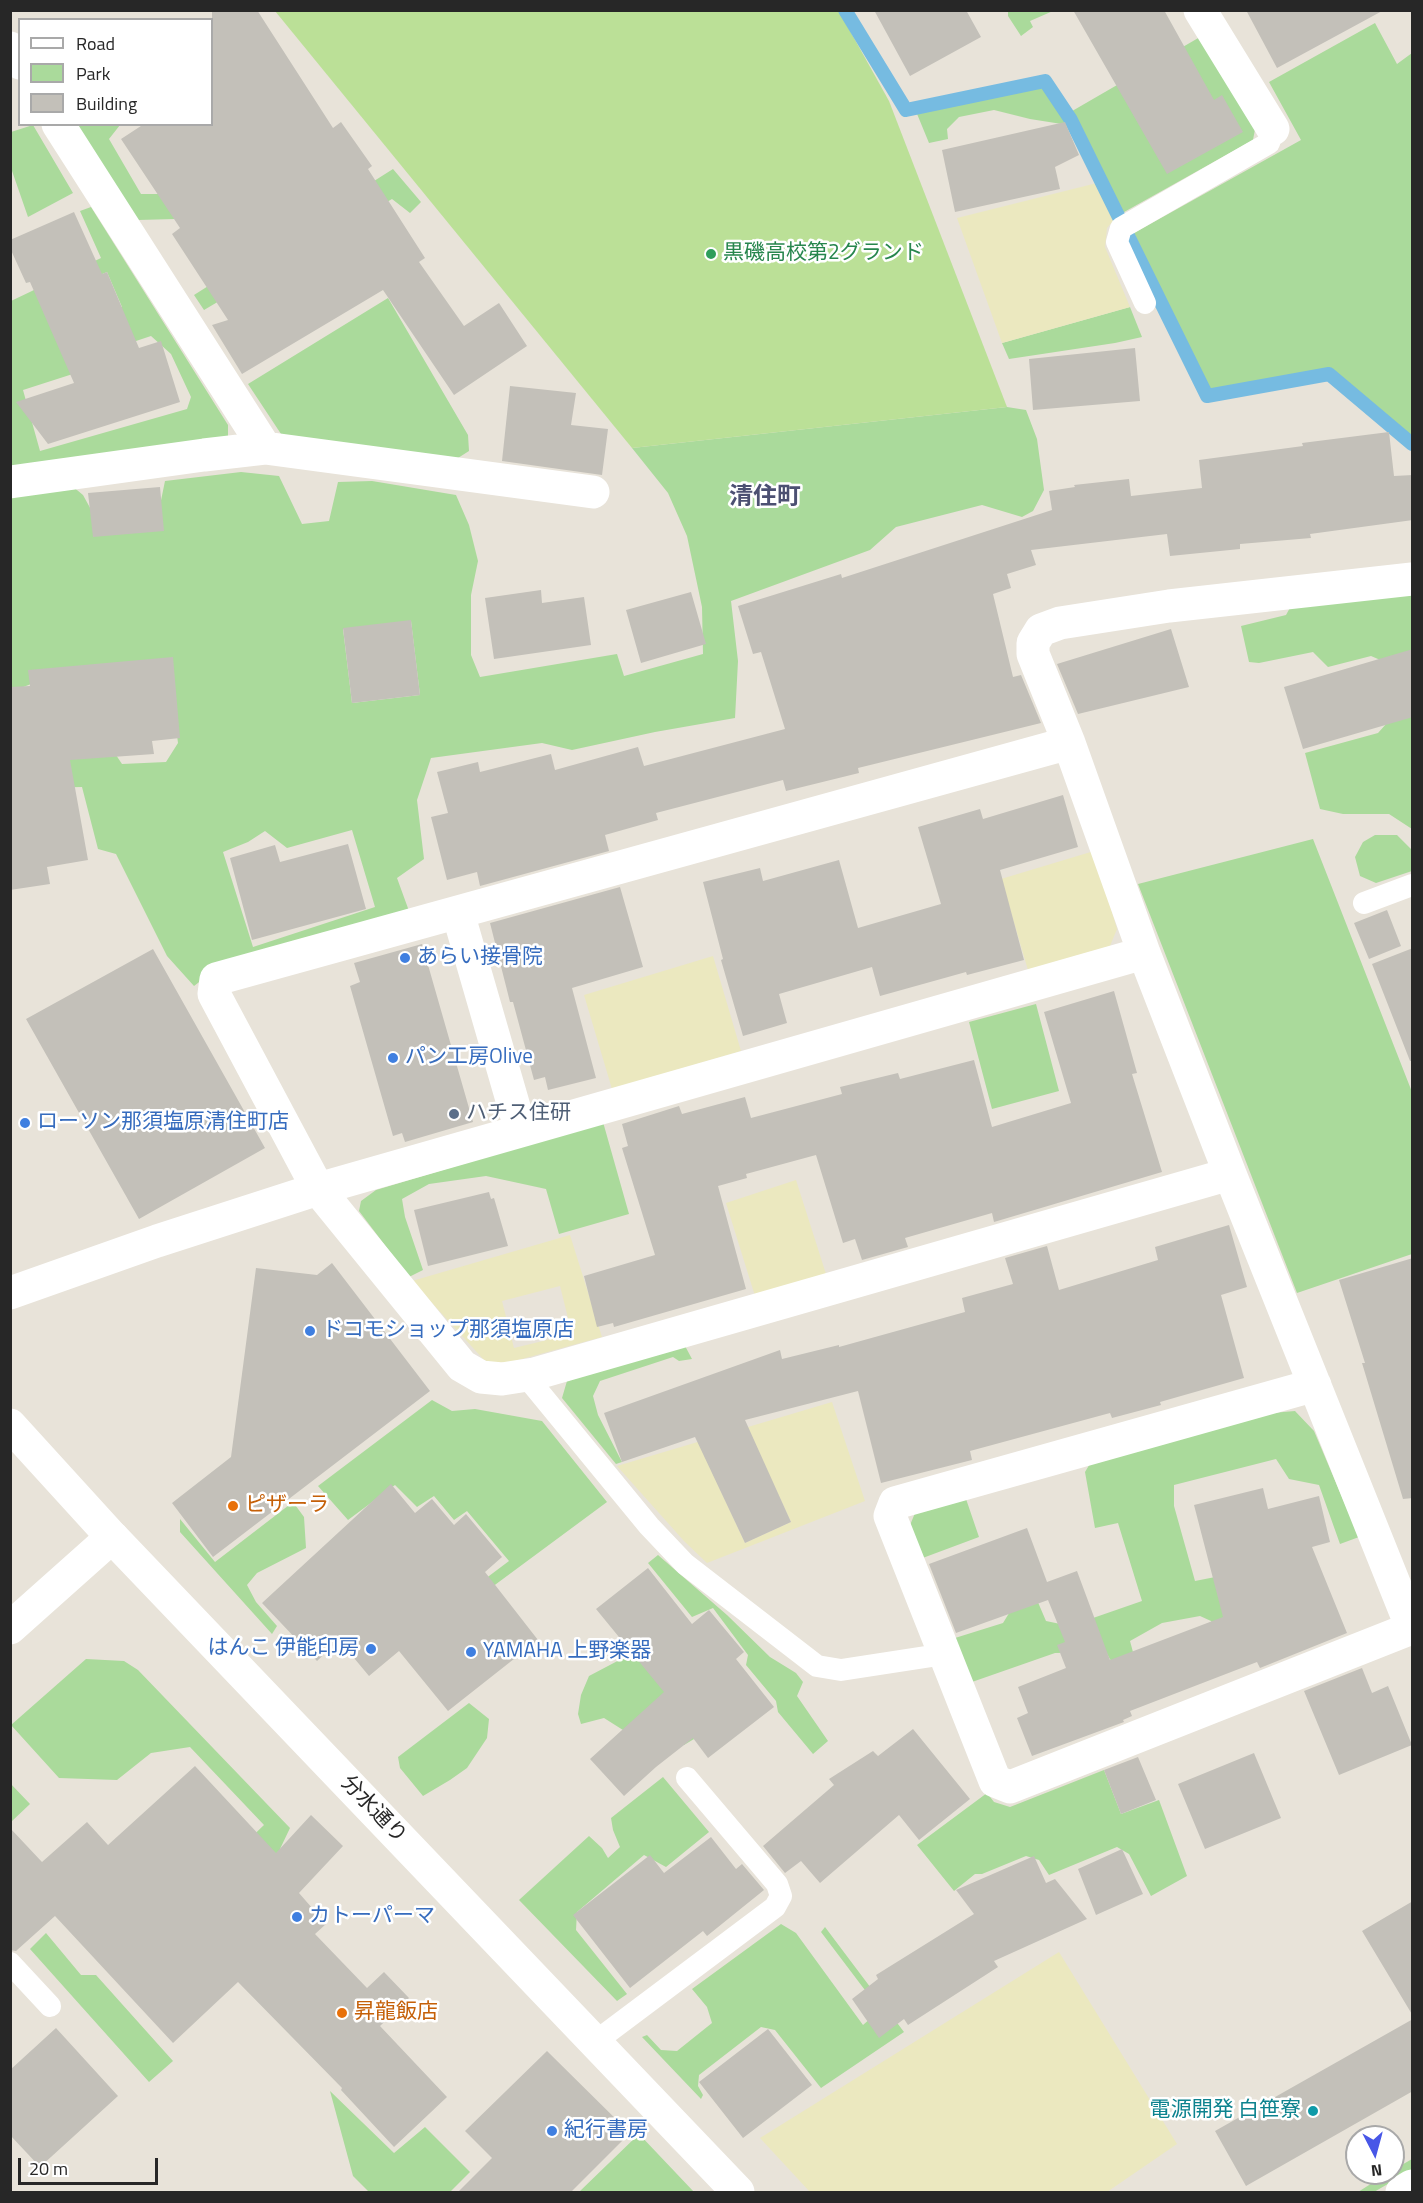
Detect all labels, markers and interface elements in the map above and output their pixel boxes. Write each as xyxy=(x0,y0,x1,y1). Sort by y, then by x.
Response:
legend xyxy=(18,18,213,126)
text: Road xyxy=(76,30,115,57)
text: Park xyxy=(76,60,110,87)
text: Building xyxy=(76,90,137,117)
place label: 黒磯高校第2グランド xyxy=(723,241,924,267)
marker: 黒磯高校第2グランド xyxy=(704,247,718,261)
district label: 清住町 xyxy=(729,484,801,512)
place label: あらい接骨院 xyxy=(417,945,543,971)
marker: あらい接骨院 xyxy=(398,951,412,965)
place label: パン工房Olive xyxy=(405,1045,533,1071)
marker: パン工房Olive xyxy=(386,1051,400,1065)
place label: ハチス住研 xyxy=(466,1101,571,1127)
marker: ハチス住研 xyxy=(447,1107,461,1121)
place label: ローソン那須塩原清住町店 xyxy=(37,1110,289,1136)
marker: ローソン那須塩原清住町店 xyxy=(18,1116,32,1130)
place label: ドコモショップ那須塩原店 xyxy=(322,1318,574,1344)
marker: ドコモショップ那須塩原店 xyxy=(303,1324,317,1338)
place label: ピザーラ xyxy=(245,1493,329,1519)
marker: ピザーラ xyxy=(226,1499,240,1513)
place label: はんこ 伊能印房 xyxy=(207,1636,359,1662)
place label: YAMAHA 上野楽器 xyxy=(483,1639,651,1665)
marker: はんこ 伊能印房 xyxy=(364,1642,378,1656)
marker: YAMAHA 上野楽器 xyxy=(464,1645,478,1659)
street label: 分水通り xyxy=(335,1771,411,1849)
place label: カトーパーマ xyxy=(309,1904,435,1930)
marker: カトーパーマ xyxy=(290,1910,304,1924)
place label: 昇龍飯店 xyxy=(354,2000,438,2026)
marker: 昇龍飯店 xyxy=(335,2006,349,2020)
place label: 電源開発 白笹寮 xyxy=(1149,2098,1301,2124)
marker: 電源開発 白笹寮 xyxy=(1306,2104,1320,2118)
place label: 紀行書房 xyxy=(564,2118,648,2144)
marker: 紀行書房 xyxy=(545,2124,559,2138)
north arrow xyxy=(1345,2125,1405,2185)
scale bar xyxy=(21,2146,160,2184)
text: 20 m xyxy=(29,2155,68,2182)
text: N xyxy=(1370,2158,1383,2183)

